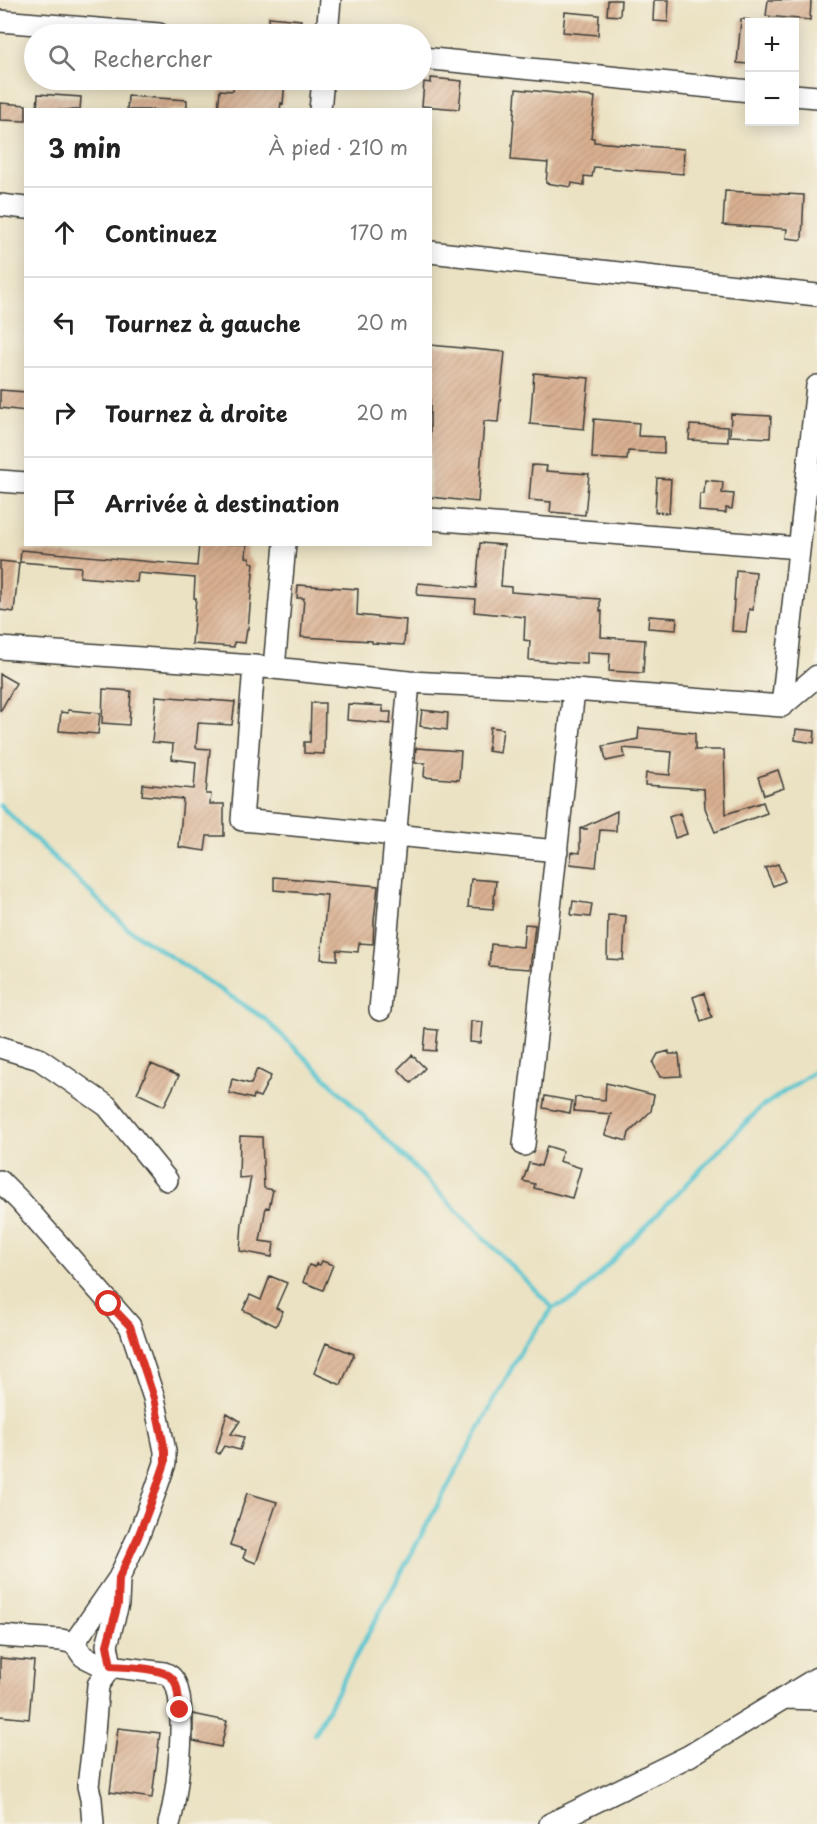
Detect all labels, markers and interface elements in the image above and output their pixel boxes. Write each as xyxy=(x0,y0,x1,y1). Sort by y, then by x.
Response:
map controls xyxy=(745,18,799,126)
button: + xyxy=(745,18,799,72)
search box xyxy=(24,24,432,90)
icon: search xyxy=(45,41,78,74)
text: Rechercher xyxy=(93,41,212,74)
button: − xyxy=(745,72,799,126)
text: 3 min xyxy=(48,128,121,167)
text: À pied · 210 m xyxy=(268,132,408,162)
icon: ahead xyxy=(48,216,81,249)
text: Continuez xyxy=(105,216,217,249)
text: 170 m xyxy=(350,217,408,247)
icon: left xyxy=(48,306,81,339)
text: Tournez à gauche xyxy=(105,306,301,339)
text: 20 m xyxy=(356,307,408,337)
icon: right xyxy=(48,396,81,429)
text: Tournez à droite xyxy=(105,396,288,429)
text: 20 m xyxy=(356,397,408,427)
icon: arrive xyxy=(48,486,81,519)
text: Arrivée à destination xyxy=(105,486,339,519)
route start xyxy=(95,1290,121,1316)
route end xyxy=(166,1696,192,1722)

